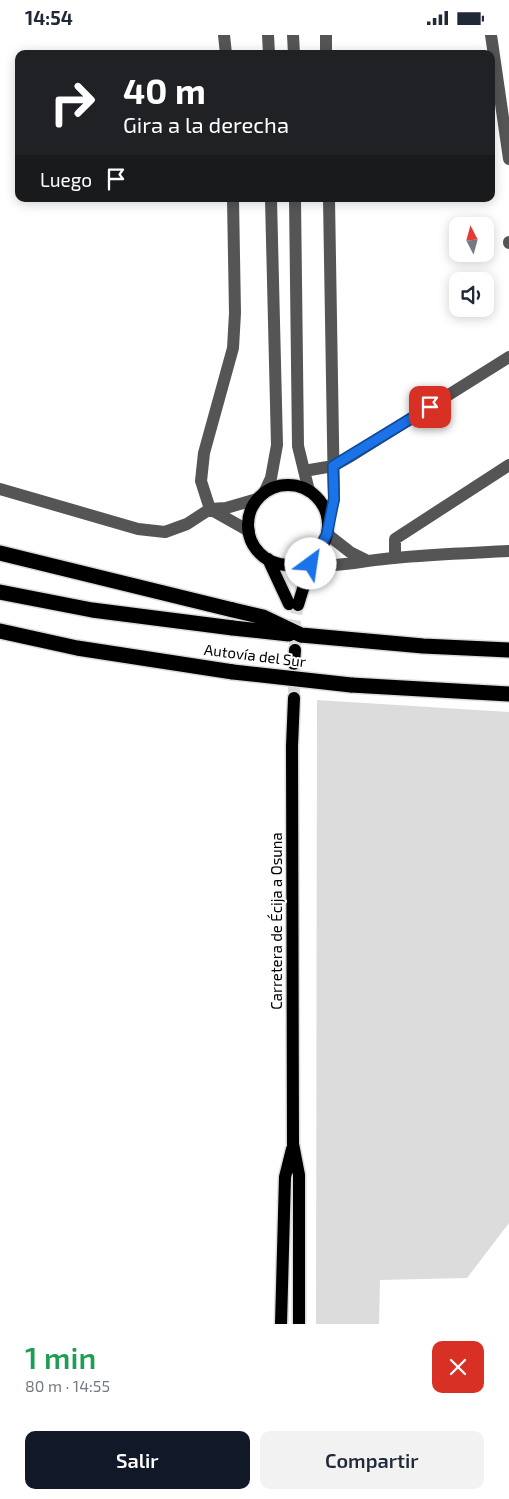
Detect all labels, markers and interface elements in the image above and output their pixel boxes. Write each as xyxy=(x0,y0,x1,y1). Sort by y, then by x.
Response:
text: 14:54 xyxy=(25,6,73,29)
text: 40 m xyxy=(123,69,206,111)
icon: right xyxy=(40,70,105,135)
text: Gira a la derecha xyxy=(123,111,289,137)
icon: arrive xyxy=(102,165,130,193)
text: Luego xyxy=(40,168,92,191)
north arrow xyxy=(449,217,494,263)
map controls xyxy=(449,217,494,317)
button: sound xyxy=(449,272,494,317)
pin xyxy=(409,386,451,428)
icon: arrive xyxy=(416,393,444,421)
position arrow xyxy=(284,537,336,589)
street label: Autovía del Sur xyxy=(203,640,307,670)
street label: Carretera de Écija a Osuna xyxy=(267,832,286,1010)
text: 1 min xyxy=(25,1339,96,1375)
button: close xyxy=(432,1341,484,1393)
text: 80 m · 14:55 xyxy=(25,1376,110,1395)
button: Salir xyxy=(25,1431,250,1489)
button: Compartir xyxy=(260,1431,484,1489)

